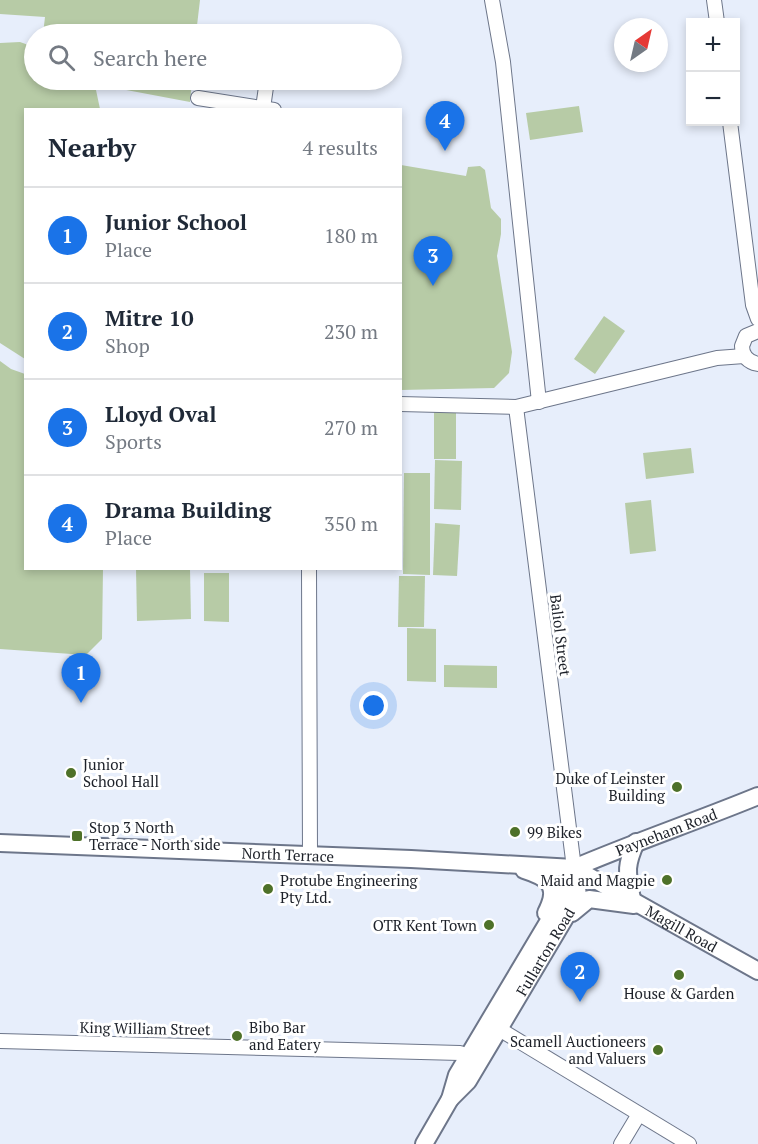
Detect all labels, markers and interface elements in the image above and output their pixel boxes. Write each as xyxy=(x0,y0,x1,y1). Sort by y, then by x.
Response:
north arrow xyxy=(614,18,668,72)
map controls xyxy=(686,18,740,126)
button: + xyxy=(686,18,740,72)
search box xyxy=(24,24,402,90)
icon: search xyxy=(45,41,78,74)
text: Search here xyxy=(93,43,207,72)
button: − xyxy=(686,72,740,126)
pin: 4 xyxy=(426,102,464,151)
text: Nearby xyxy=(48,130,136,164)
text: 4 results xyxy=(303,134,378,161)
text: Junior School xyxy=(105,207,247,236)
text: 1 xyxy=(62,222,73,249)
text: 180 m xyxy=(324,222,378,249)
text: Place xyxy=(105,236,152,263)
pin: 3 xyxy=(414,236,452,286)
text: Mitre 10 xyxy=(105,303,194,332)
text: 2 xyxy=(62,318,73,345)
text: 230 m xyxy=(324,318,378,345)
text: Shop xyxy=(105,332,150,359)
text: Lloyd Oval xyxy=(105,399,217,428)
text: 3 xyxy=(62,414,73,441)
text: 270 m xyxy=(324,414,378,441)
text: Sports xyxy=(105,428,162,455)
text: Drama Building xyxy=(105,495,271,524)
text: 4 xyxy=(62,510,73,537)
text: 350 m xyxy=(324,510,378,537)
text: Place xyxy=(105,524,152,551)
street label: Baliol Street xyxy=(546,593,576,677)
pin: 1 xyxy=(62,654,100,703)
your location xyxy=(359,691,388,720)
place label: Junior School Hall xyxy=(83,754,159,791)
marker: Junior School Hall xyxy=(64,766,78,780)
place label: Duke of Leinster Building xyxy=(555,768,666,805)
marker: Duke of Leinster Building xyxy=(670,780,684,794)
street label: Payneham Road xyxy=(612,803,720,860)
place label: Stop 3 North Terrace - North side xyxy=(89,817,221,854)
place label: 99 Bikes xyxy=(527,822,582,842)
marker: 99 Bikes xyxy=(508,825,522,839)
marker: Stop 3 North Terrace - North side xyxy=(70,829,84,843)
street label: North Terrace xyxy=(241,842,334,866)
place label: Protube Engineering Pty Ltd. xyxy=(280,870,419,907)
place label: Maid and Magpie xyxy=(540,870,655,890)
marker: Maid and Magpie xyxy=(660,873,674,887)
marker: Protube Engineering Pty Ltd. xyxy=(261,882,275,896)
street label: Magill Road xyxy=(642,900,721,956)
street label: Fullarton Road xyxy=(511,904,579,999)
place label: OTR Kent Town xyxy=(373,915,477,935)
marker: OTR Kent Town xyxy=(482,918,496,932)
pin: 2 xyxy=(560,952,600,1002)
marker: House & Garden xyxy=(672,968,686,982)
place label: House & Garden xyxy=(624,983,734,1003)
street label: King William Street xyxy=(79,1017,211,1039)
place label: Bibo Bar and Eatery xyxy=(249,1017,321,1054)
marker: Bibo Bar and Eatery xyxy=(230,1029,244,1043)
place label: Scamell Auctioneers and Valuers xyxy=(510,1031,646,1068)
marker: Scamell Auctioneers and Valuers xyxy=(651,1043,665,1057)

